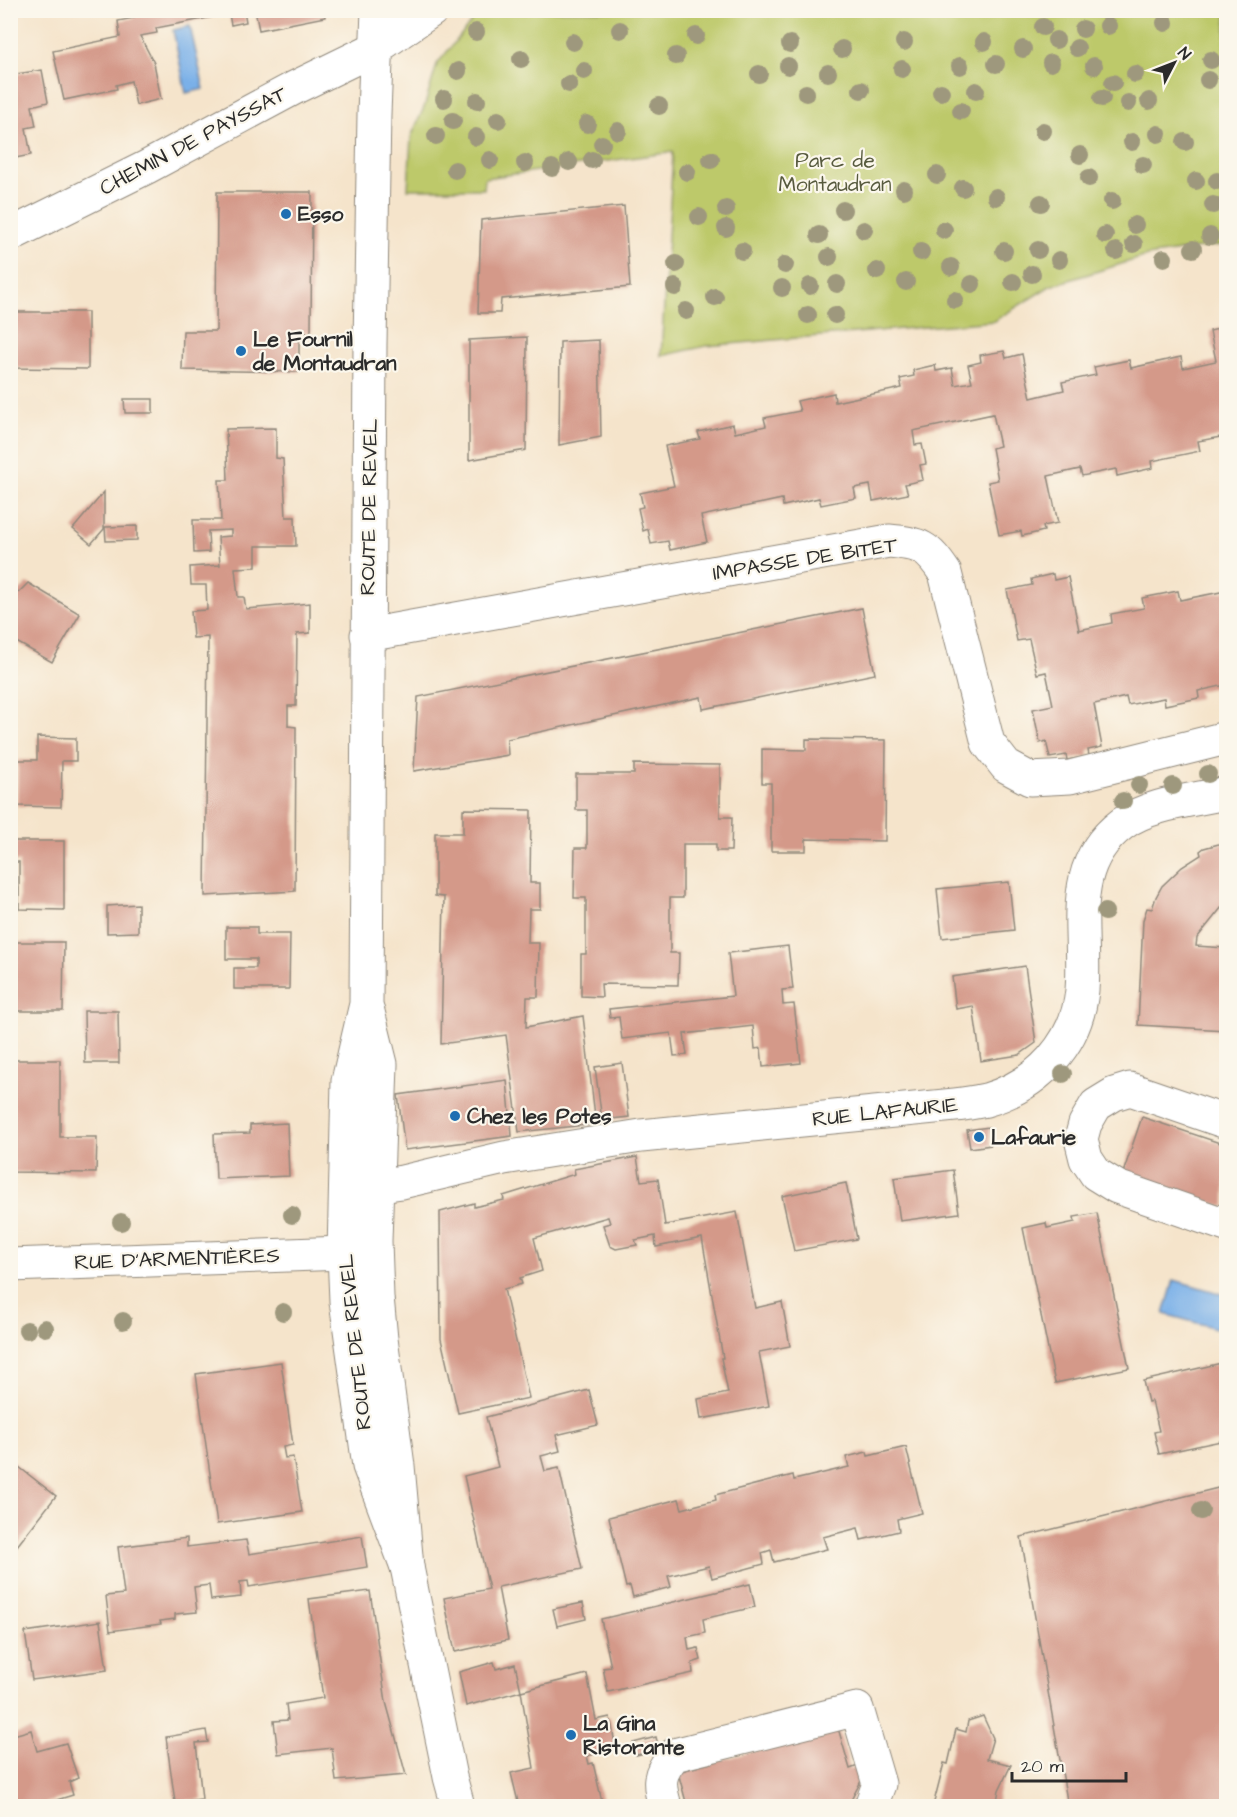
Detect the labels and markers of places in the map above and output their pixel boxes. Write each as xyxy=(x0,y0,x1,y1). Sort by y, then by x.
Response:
place label: Esso xyxy=(298,200,344,229)
marker: Esso xyxy=(279,207,293,221)
place label: Le Fournil de Montaudran xyxy=(252,325,397,378)
marker: Le Fournil de Montaudran xyxy=(234,344,248,358)
place label: Chez les Potes xyxy=(467,1102,612,1131)
marker: Chez les Potes xyxy=(448,1109,462,1123)
place label: Lafaurie xyxy=(991,1123,1077,1152)
marker: Lafaurie xyxy=(972,1130,986,1144)
place label: La Gina Ristorante xyxy=(583,1709,685,1762)
marker: La Gina Ristorante xyxy=(564,1728,578,1742)

